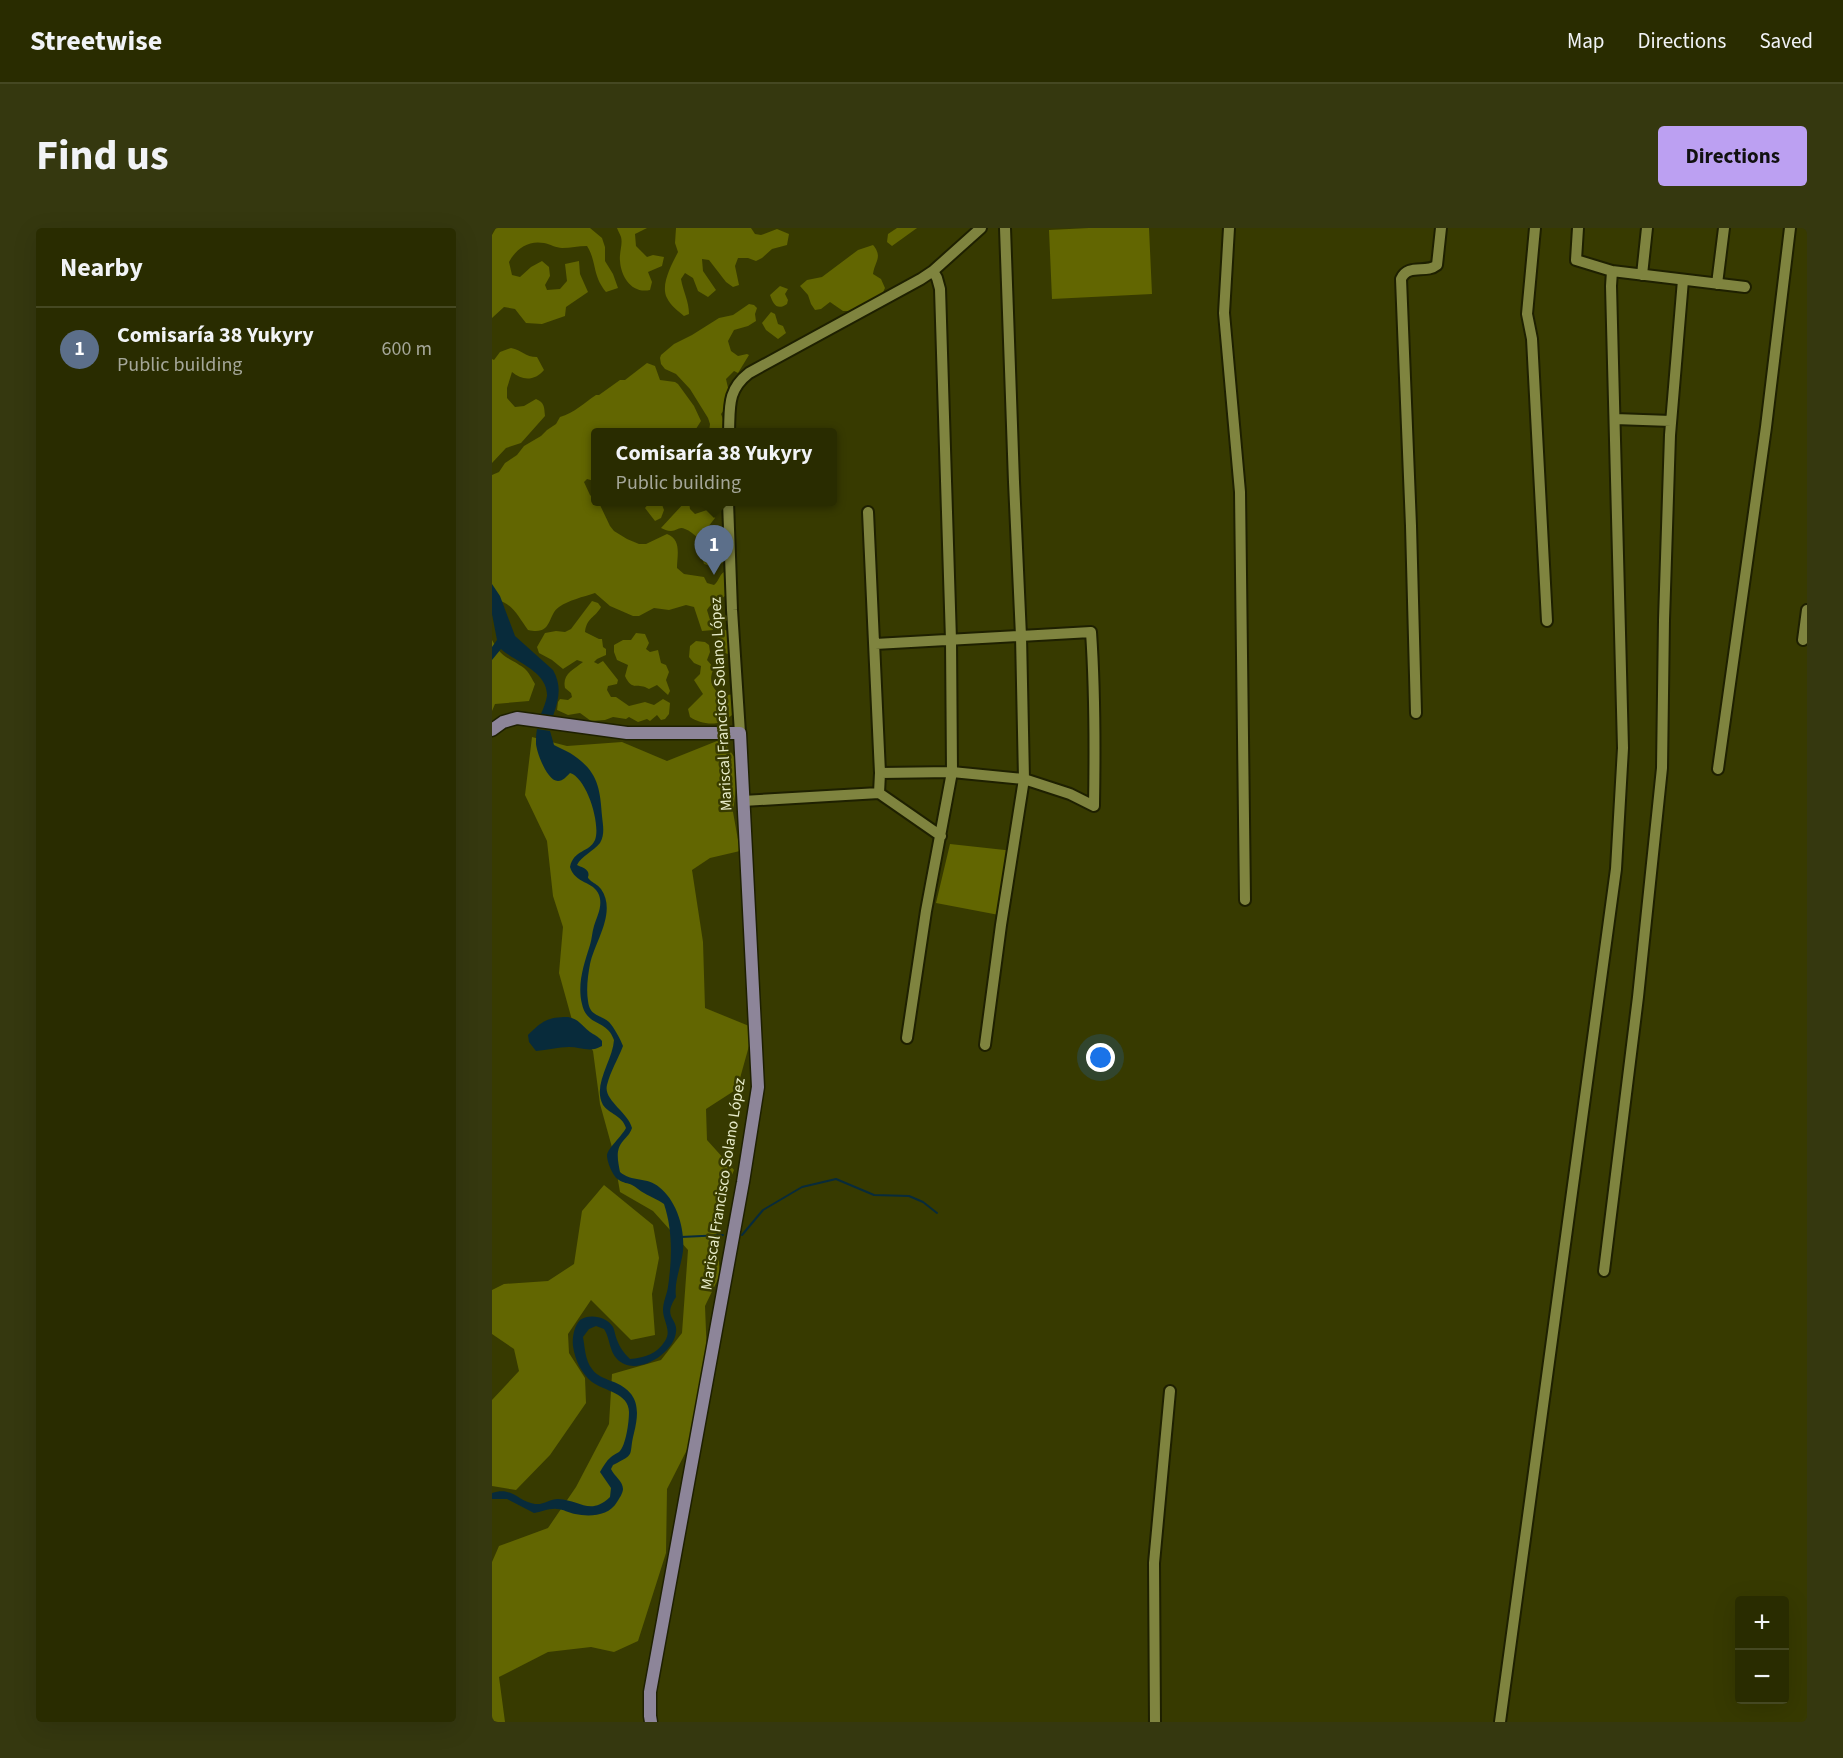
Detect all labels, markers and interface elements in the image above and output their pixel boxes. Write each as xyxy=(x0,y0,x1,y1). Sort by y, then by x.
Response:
text: Streetwise xyxy=(30,21,162,61)
text: Map xyxy=(1567,26,1605,56)
text: Directions xyxy=(1638,26,1726,56)
text: Saved xyxy=(1759,26,1813,56)
text: Find us xyxy=(36,126,169,186)
button: Directions xyxy=(1658,126,1807,186)
text: Nearby xyxy=(60,249,143,286)
text: Comisaría 38 Yukyry xyxy=(117,319,314,351)
text: 1 xyxy=(74,335,85,363)
text: 600 m xyxy=(382,335,432,363)
text: Public building xyxy=(117,351,242,379)
popup xyxy=(591,428,837,506)
text: Comisaría 38 Yukyry xyxy=(616,437,812,469)
text: Public building xyxy=(616,469,741,497)
pin: 1 xyxy=(694,526,734,575)
street label: Mariscal Francisco Solano López xyxy=(704,596,738,812)
your location xyxy=(1086,1043,1115,1072)
street label: Mariscal Francisco Solano López xyxy=(695,1076,751,1292)
map controls xyxy=(1735,1596,1789,1704)
button: + xyxy=(1735,1596,1789,1650)
button: − xyxy=(1735,1650,1789,1704)

